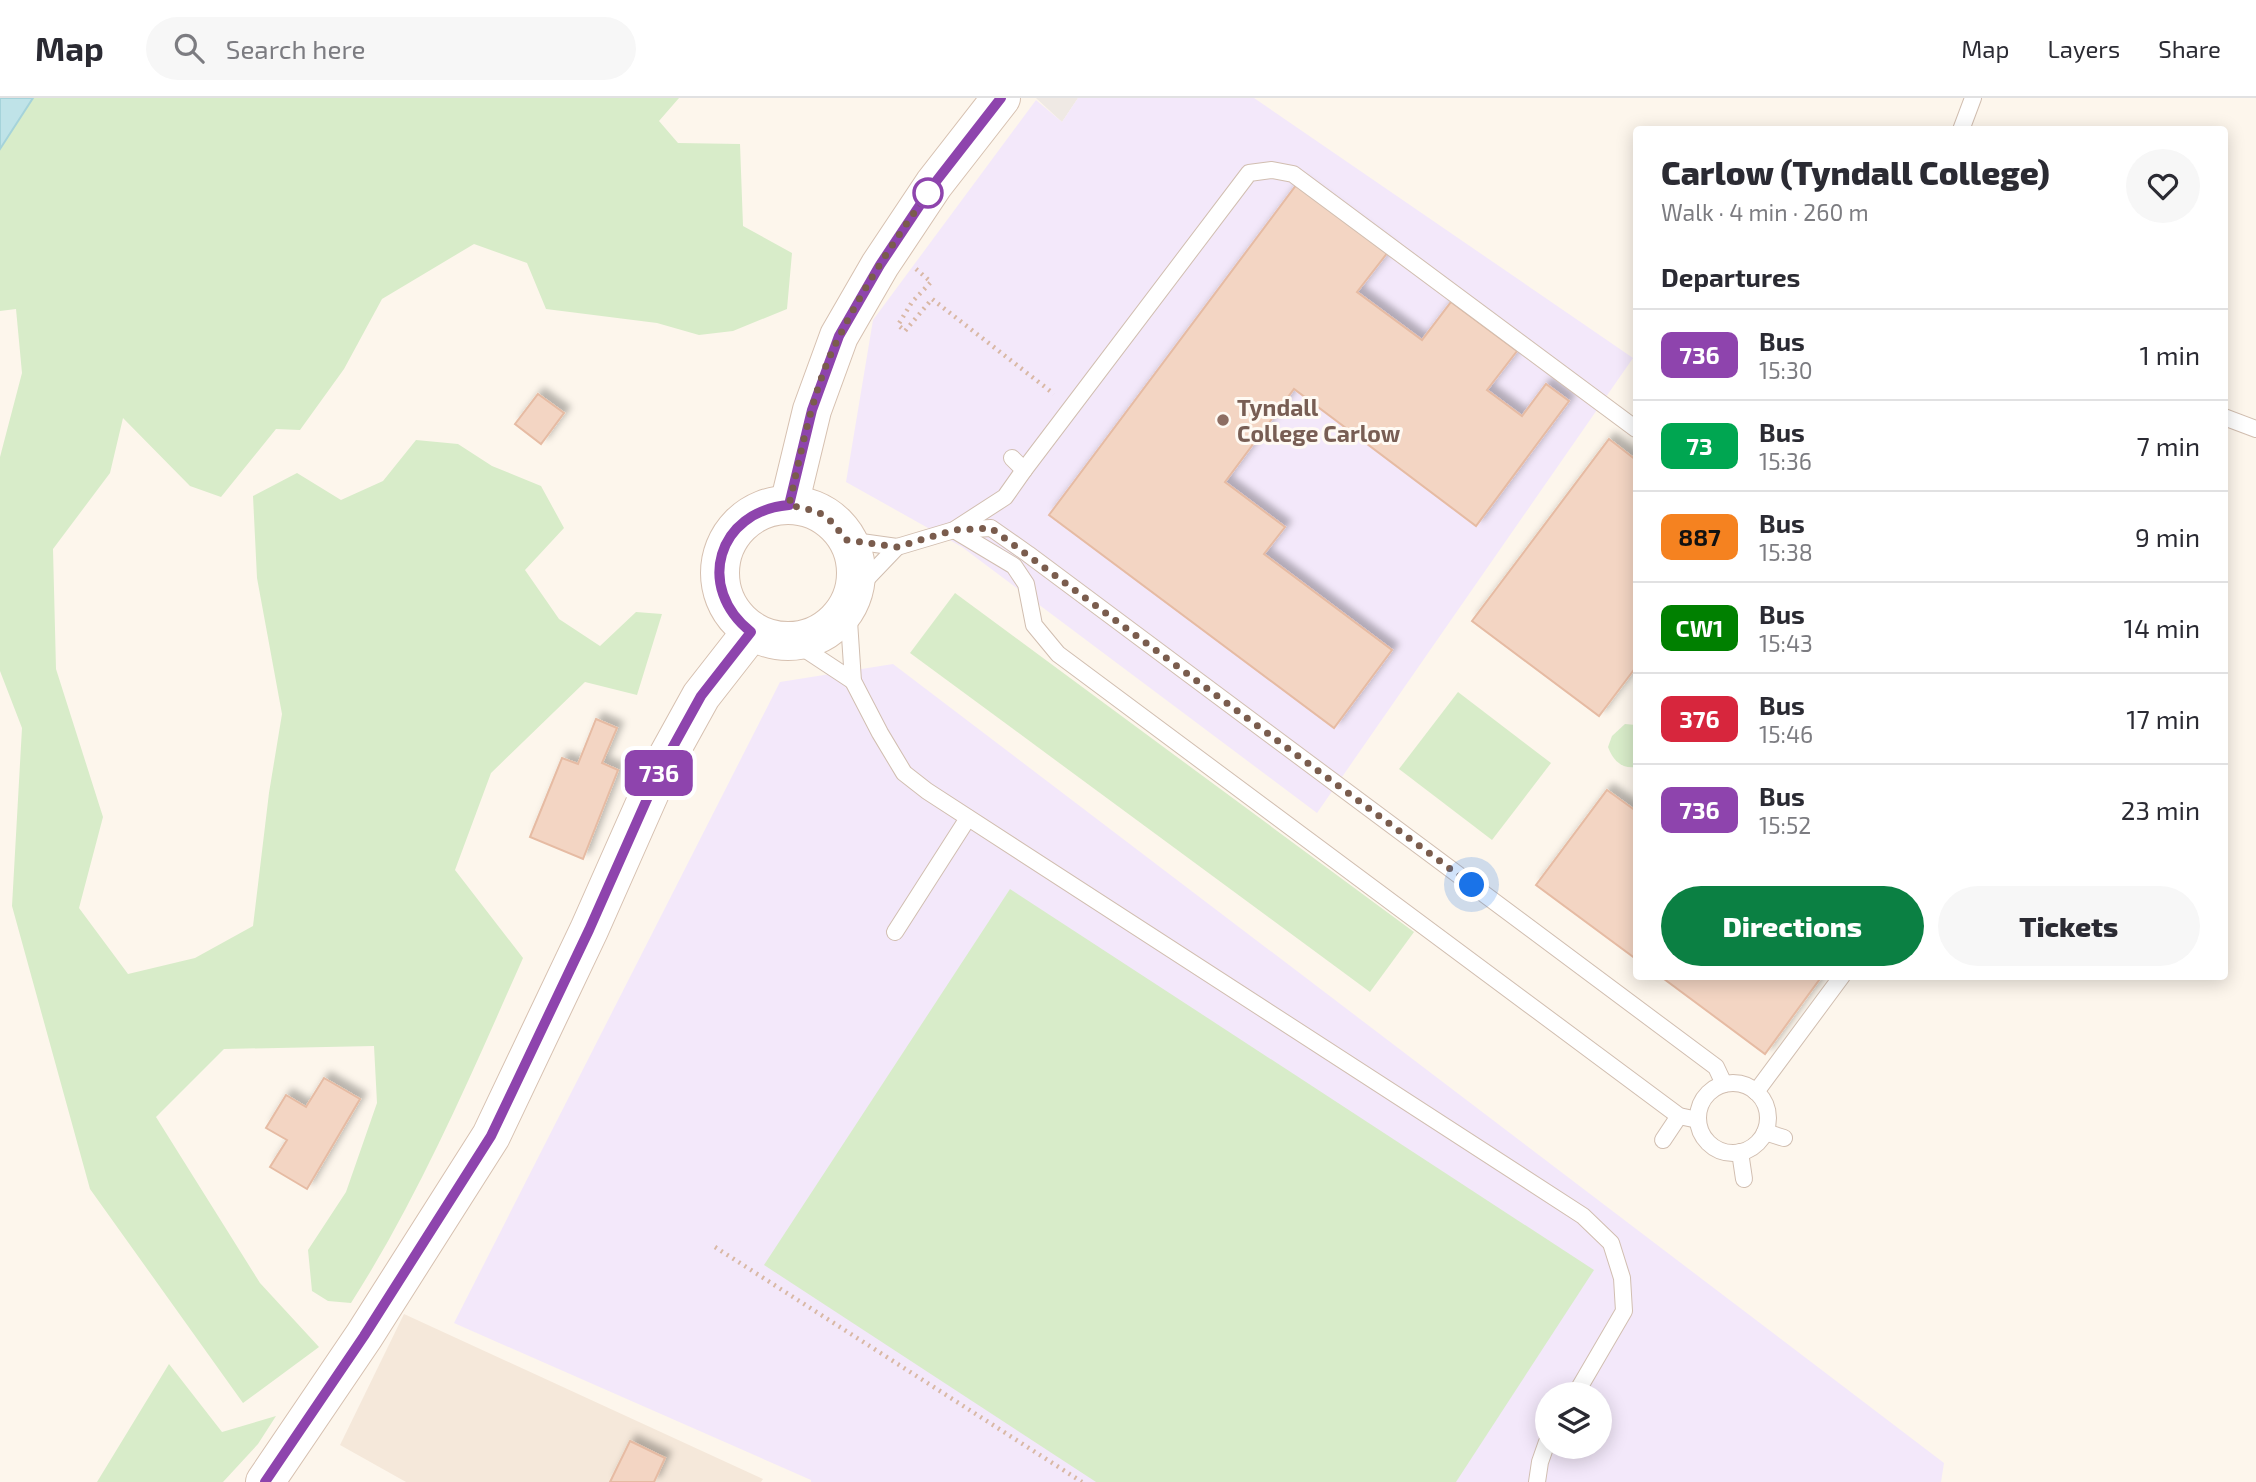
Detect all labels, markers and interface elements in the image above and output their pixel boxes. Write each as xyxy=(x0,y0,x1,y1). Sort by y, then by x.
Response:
search box xyxy=(146,17,636,80)
text: Map xyxy=(35,28,104,68)
icon: search xyxy=(170,29,208,67)
text: Search here xyxy=(226,33,365,64)
text: Map xyxy=(1961,34,2009,63)
text: Layers xyxy=(2047,34,2120,63)
text: Share xyxy=(2158,34,2221,63)
button: heart xyxy=(2126,149,2200,223)
text: Carlow (Tyndall College) xyxy=(1661,152,2050,192)
unlabelled marker xyxy=(913,178,943,208)
text: Walk · 4 min · 260 m xyxy=(1661,198,1869,226)
text: Departures xyxy=(1661,261,1800,292)
text: Bus xyxy=(1759,325,1805,356)
text: 1 min xyxy=(2140,339,2200,370)
text: 736 xyxy=(1679,340,1720,369)
text: 15:30 xyxy=(1759,356,1813,384)
place label: Tyndall College Carlow xyxy=(1237,393,1401,447)
marker: Tyndall College Carlow xyxy=(1215,412,1231,428)
text: Bus xyxy=(1759,416,1805,447)
text: 7 min xyxy=(2137,430,2200,461)
text: 73 xyxy=(1686,431,1713,460)
text: 15:36 xyxy=(1759,447,1812,475)
text: Bus xyxy=(1759,507,1805,538)
text: 9 min xyxy=(2135,521,2200,552)
text: 887 xyxy=(1678,522,1721,551)
text: 15:38 xyxy=(1759,538,1813,566)
text: Bus xyxy=(1759,598,1805,629)
text: 14 min xyxy=(2124,612,2200,643)
text: CW1 xyxy=(1676,613,1723,642)
text: 15:43 xyxy=(1759,629,1813,657)
text: Bus xyxy=(1759,689,1805,720)
text: 17 min xyxy=(2126,703,2200,734)
text: 376 xyxy=(1679,704,1720,733)
text: 15:46 xyxy=(1759,720,1813,748)
line badge: 736 xyxy=(619,750,699,796)
text: 736 xyxy=(639,758,679,787)
text: Bus xyxy=(1759,780,1805,811)
text: 23 min xyxy=(2121,794,2200,825)
text: 736 xyxy=(1679,795,1720,824)
text: 15:52 xyxy=(1759,811,1811,839)
your location xyxy=(1454,867,1489,902)
button: Directions xyxy=(1661,886,1924,966)
button: Tickets xyxy=(1938,886,2200,966)
map controls xyxy=(1535,1382,1612,1459)
button: layers xyxy=(1535,1382,1612,1459)

